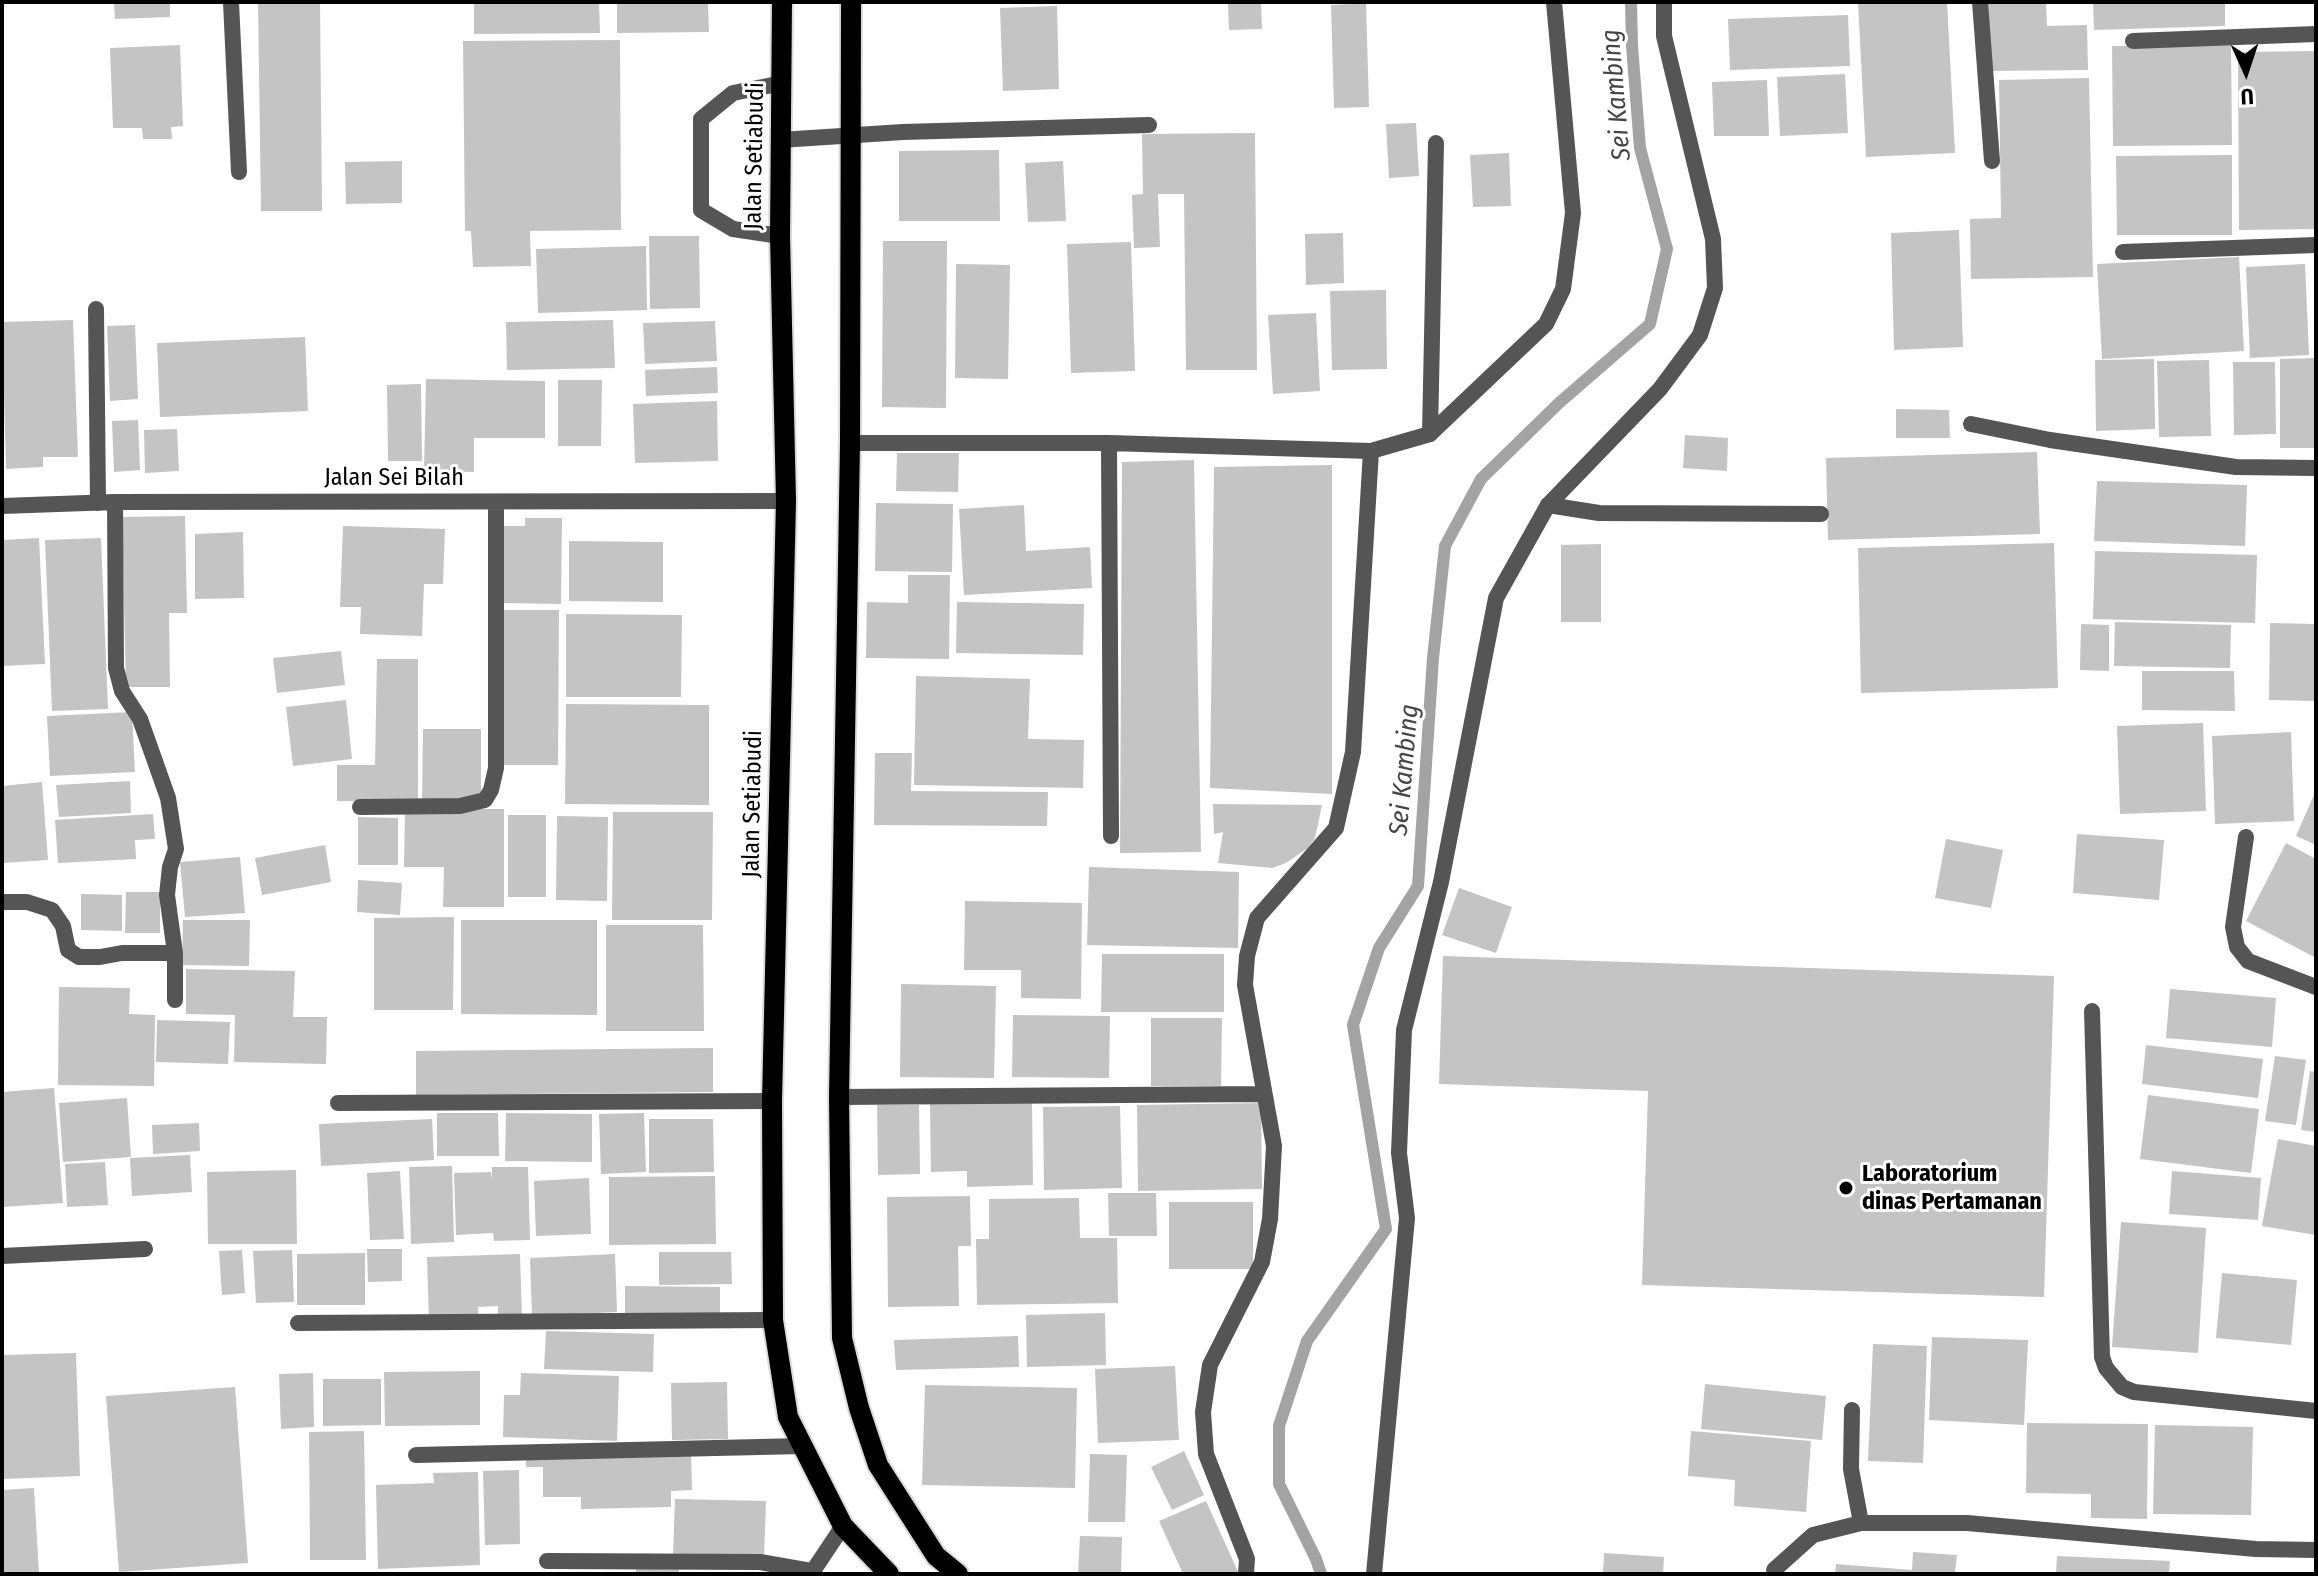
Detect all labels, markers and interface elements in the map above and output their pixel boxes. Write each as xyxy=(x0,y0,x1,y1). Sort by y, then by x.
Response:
water label: Sei Kambing xyxy=(1596,28,1638,162)
north arrow xyxy=(2206,32,2286,112)
street label: Jalan Setiabudi xyxy=(739,82,771,230)
text: U xyxy=(2240,83,2254,110)
street label: Jalan Sei Bilah xyxy=(324,464,464,492)
water label: Sei Kambing xyxy=(1384,703,1426,837)
street label: Jalan Setiabudi xyxy=(737,730,769,878)
place label: Laboratorium dinas Pertamanan xyxy=(1862,1160,2042,1216)
marker: Laboratorium dinas Pertamanan xyxy=(1837,1179,1855,1197)

